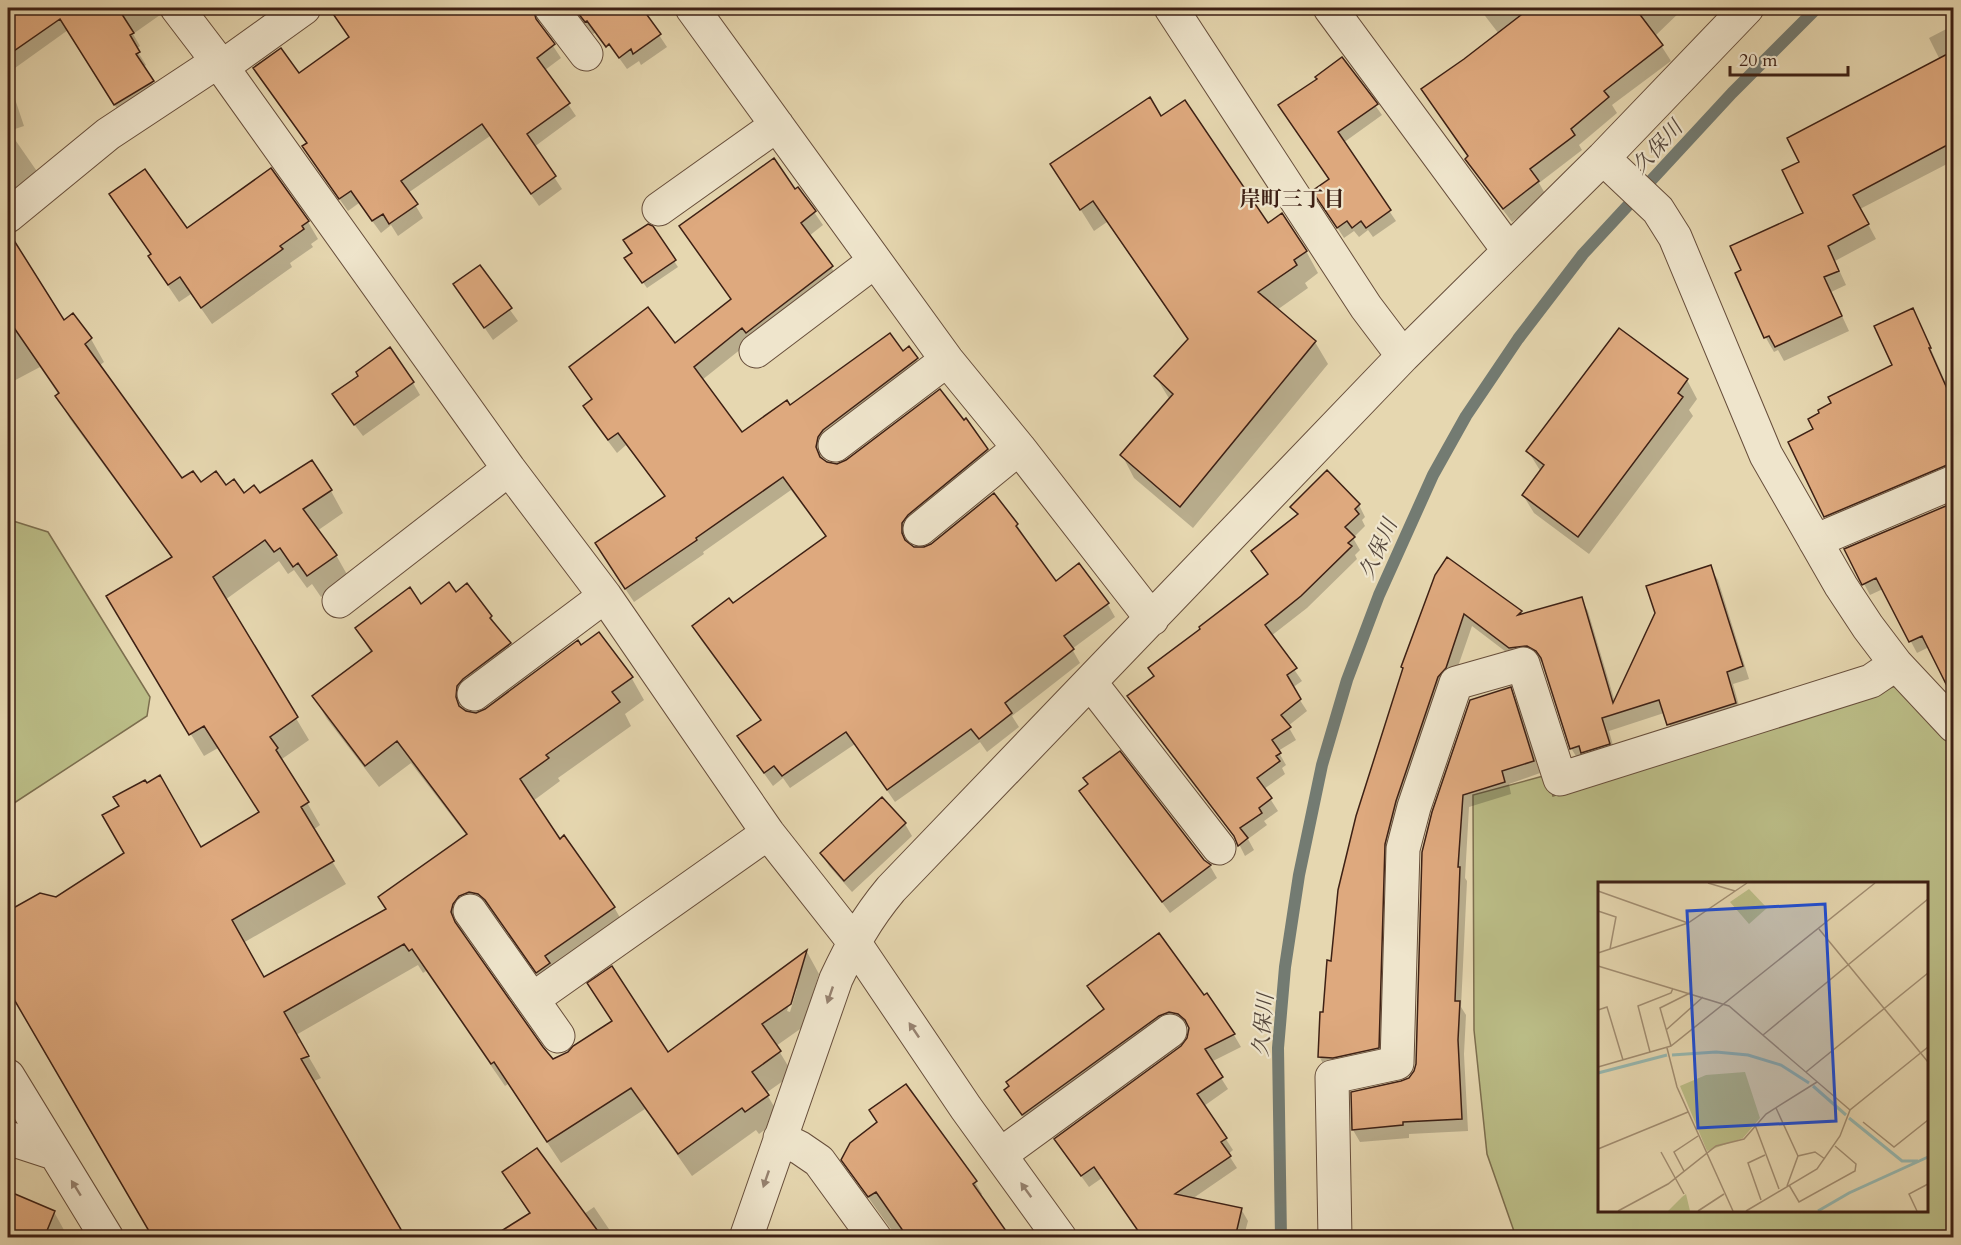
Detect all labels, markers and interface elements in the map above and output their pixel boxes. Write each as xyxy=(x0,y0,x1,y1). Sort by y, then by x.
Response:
scale bar xyxy=(1730,39,1848,77)
text: 20 m xyxy=(1739,48,1778,73)
water label: 久保川 xyxy=(1625,113,1691,180)
district label: 岸町三丁目 xyxy=(1240,185,1345,214)
water label: 久保川 xyxy=(1352,513,1405,584)
inset map xyxy=(1598,882,1928,1212)
one-way arrow xyxy=(825,986,835,1004)
water label: 久保川 xyxy=(1246,990,1281,1058)
one-way arrow xyxy=(908,1023,920,1039)
one-way arrow xyxy=(761,1170,770,1188)
one-way arrow xyxy=(71,1180,82,1196)
one-way arrow xyxy=(1020,1182,1032,1198)

